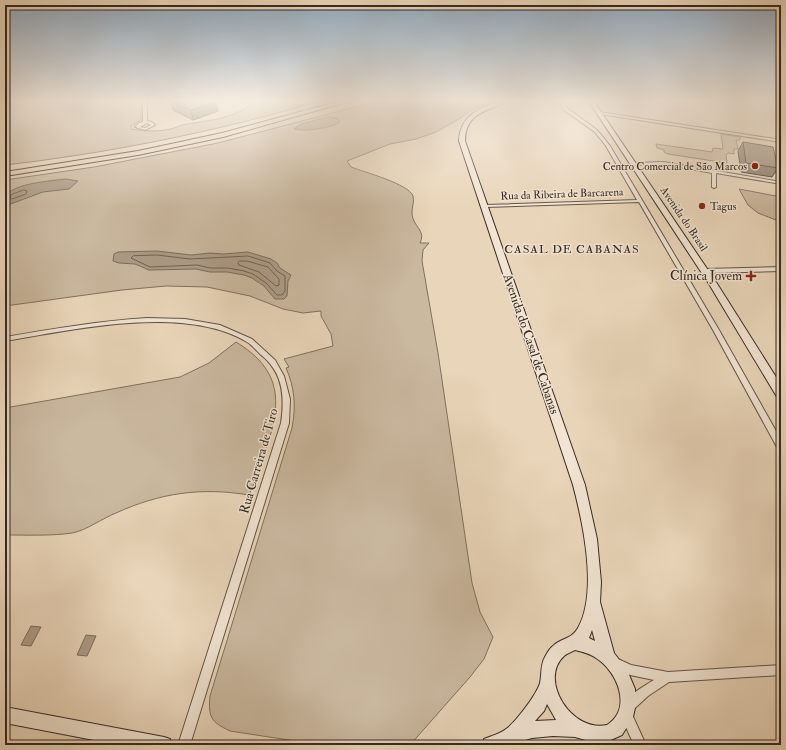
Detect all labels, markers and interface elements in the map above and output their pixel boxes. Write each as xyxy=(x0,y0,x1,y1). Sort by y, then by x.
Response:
place label: Centro Comercial de São Marcos xyxy=(603,160,747,173)
marker: Centro Comercial de São Marcos xyxy=(750,161,760,171)
street label: Avenida do Brasil xyxy=(657,183,710,254)
street label: Rua da Ribeira de Barcarena xyxy=(500,185,624,203)
place label: Tagus xyxy=(710,200,737,213)
marker: Tagus xyxy=(697,201,707,211)
district label: CASAL DE CABANAS xyxy=(504,242,640,257)
place label: Clínica Jovem xyxy=(670,268,742,284)
marker: Clínica Jovem xyxy=(745,270,757,282)
street label: Avenida do Casal de Cabanas xyxy=(499,271,563,417)
street label: Rua Carreira de Tiro xyxy=(236,406,282,516)

